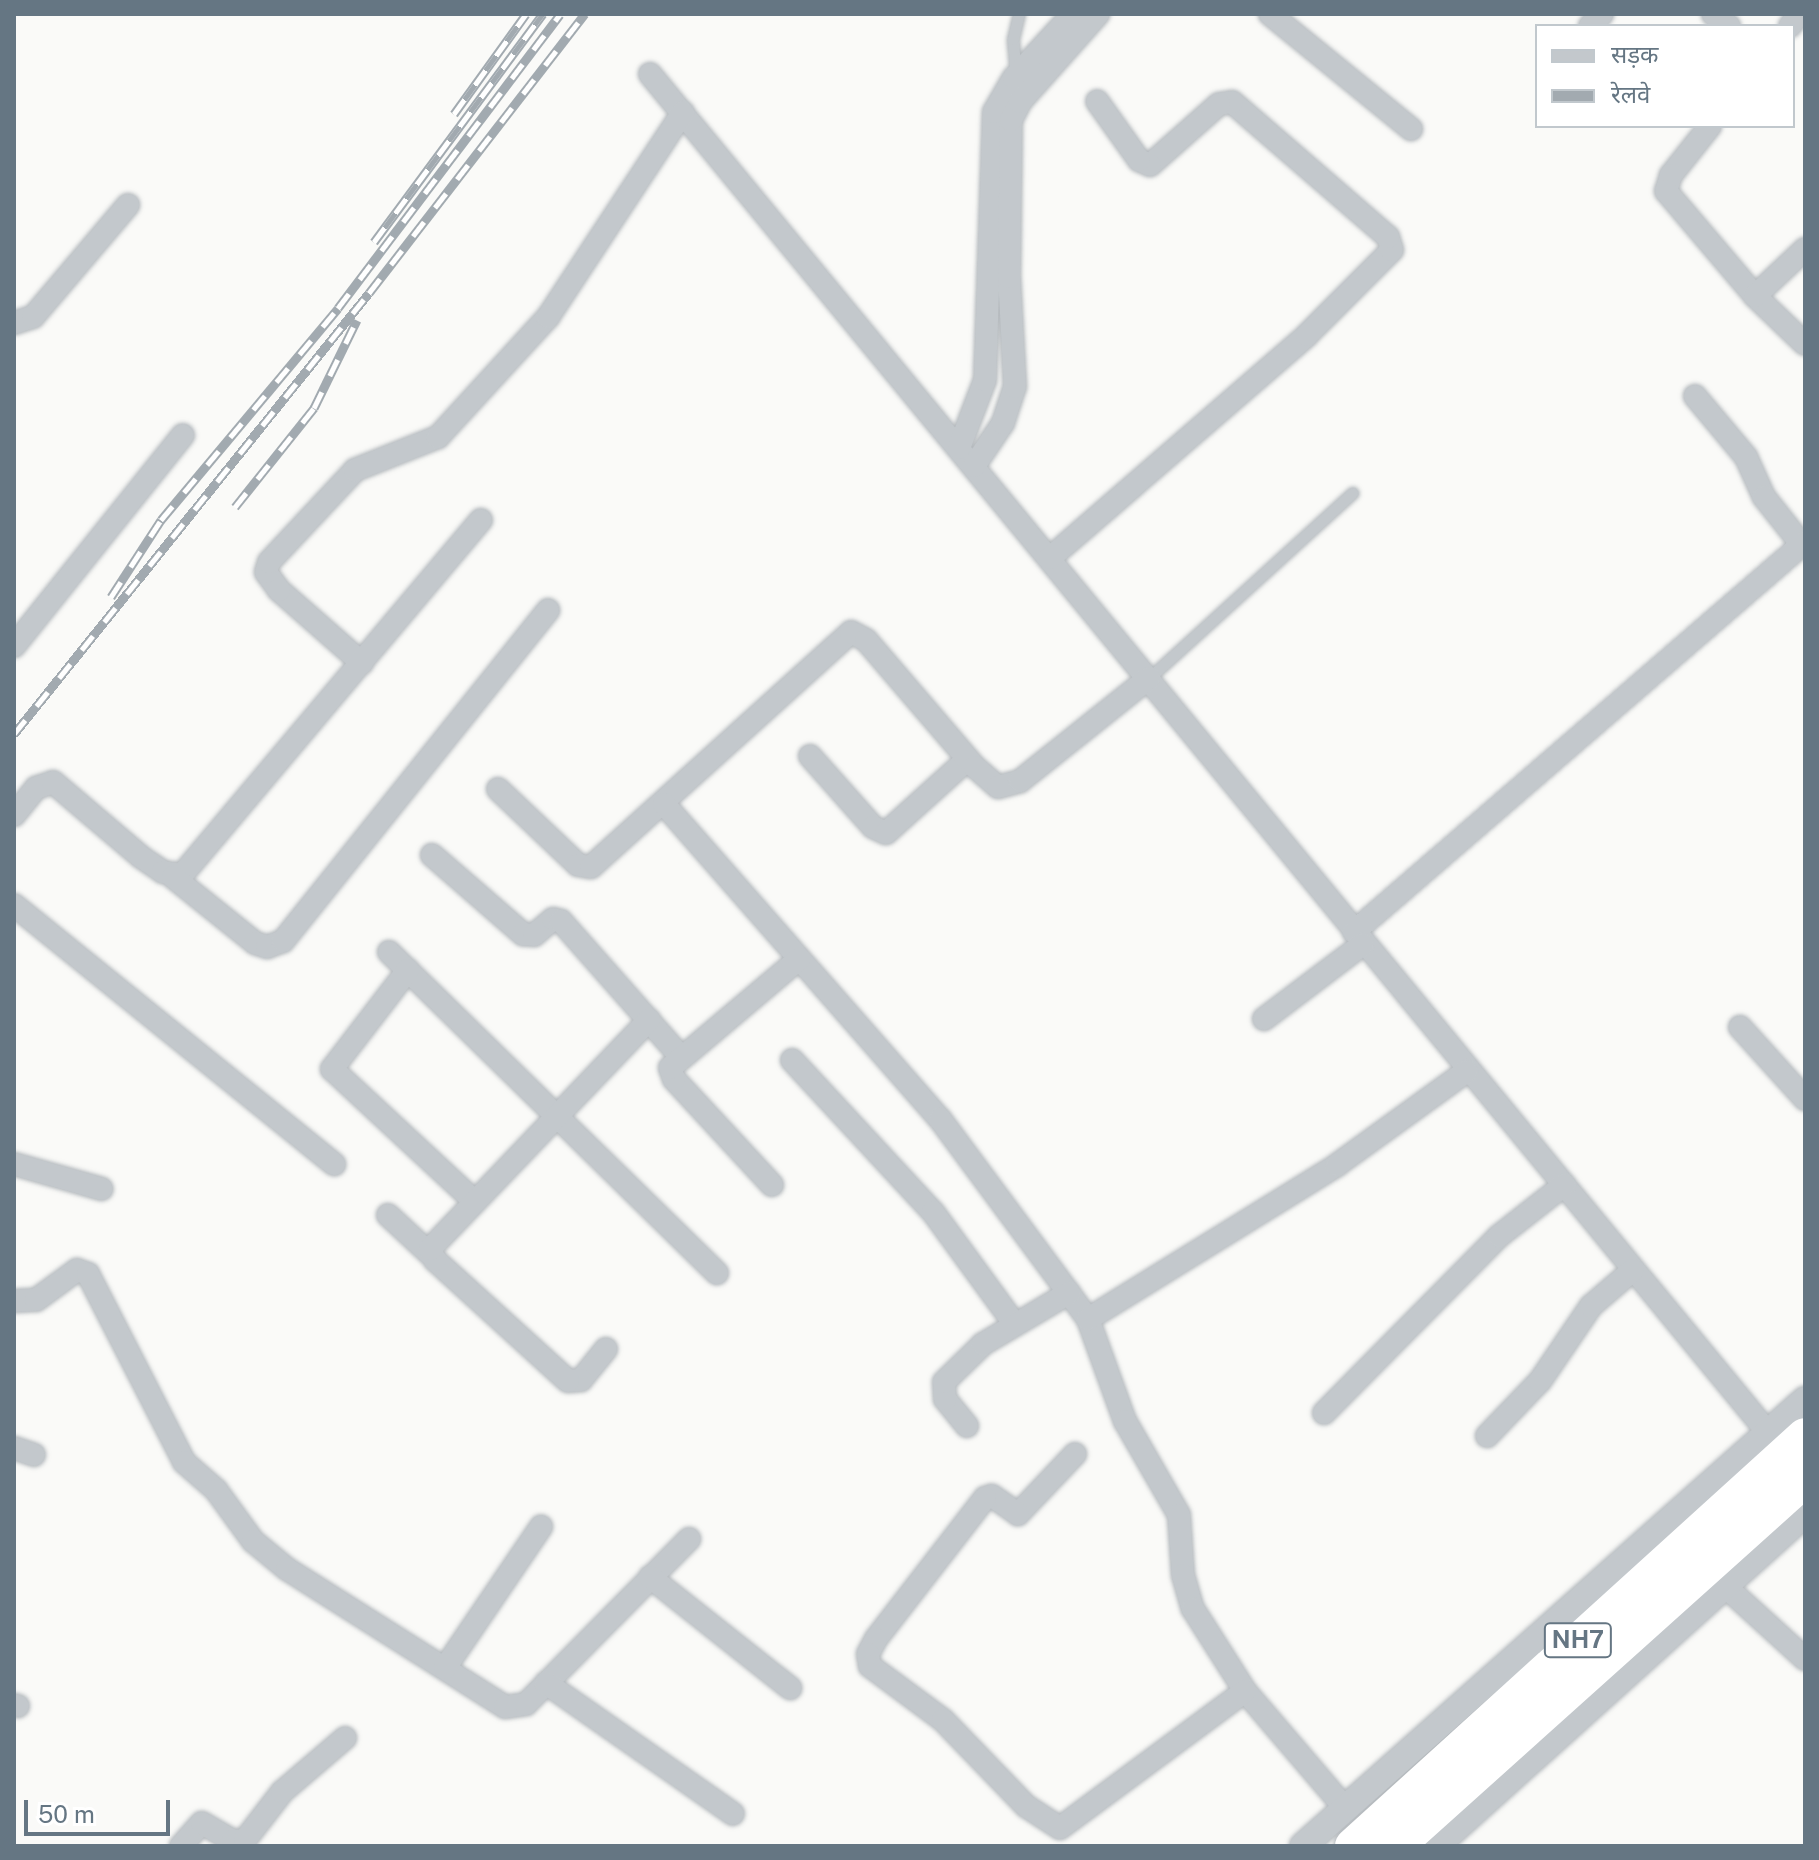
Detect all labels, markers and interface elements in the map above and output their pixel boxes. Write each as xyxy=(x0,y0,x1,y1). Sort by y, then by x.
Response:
legend xyxy=(1535,24,1795,128)
text: सड़क xyxy=(1611,40,1659,68)
text: रेलवे xyxy=(1611,80,1650,108)
road number: NH7 xyxy=(1542,1620,1614,1660)
scale bar xyxy=(28,1784,174,1834)
text: 50 m xyxy=(38,1800,95,1828)

